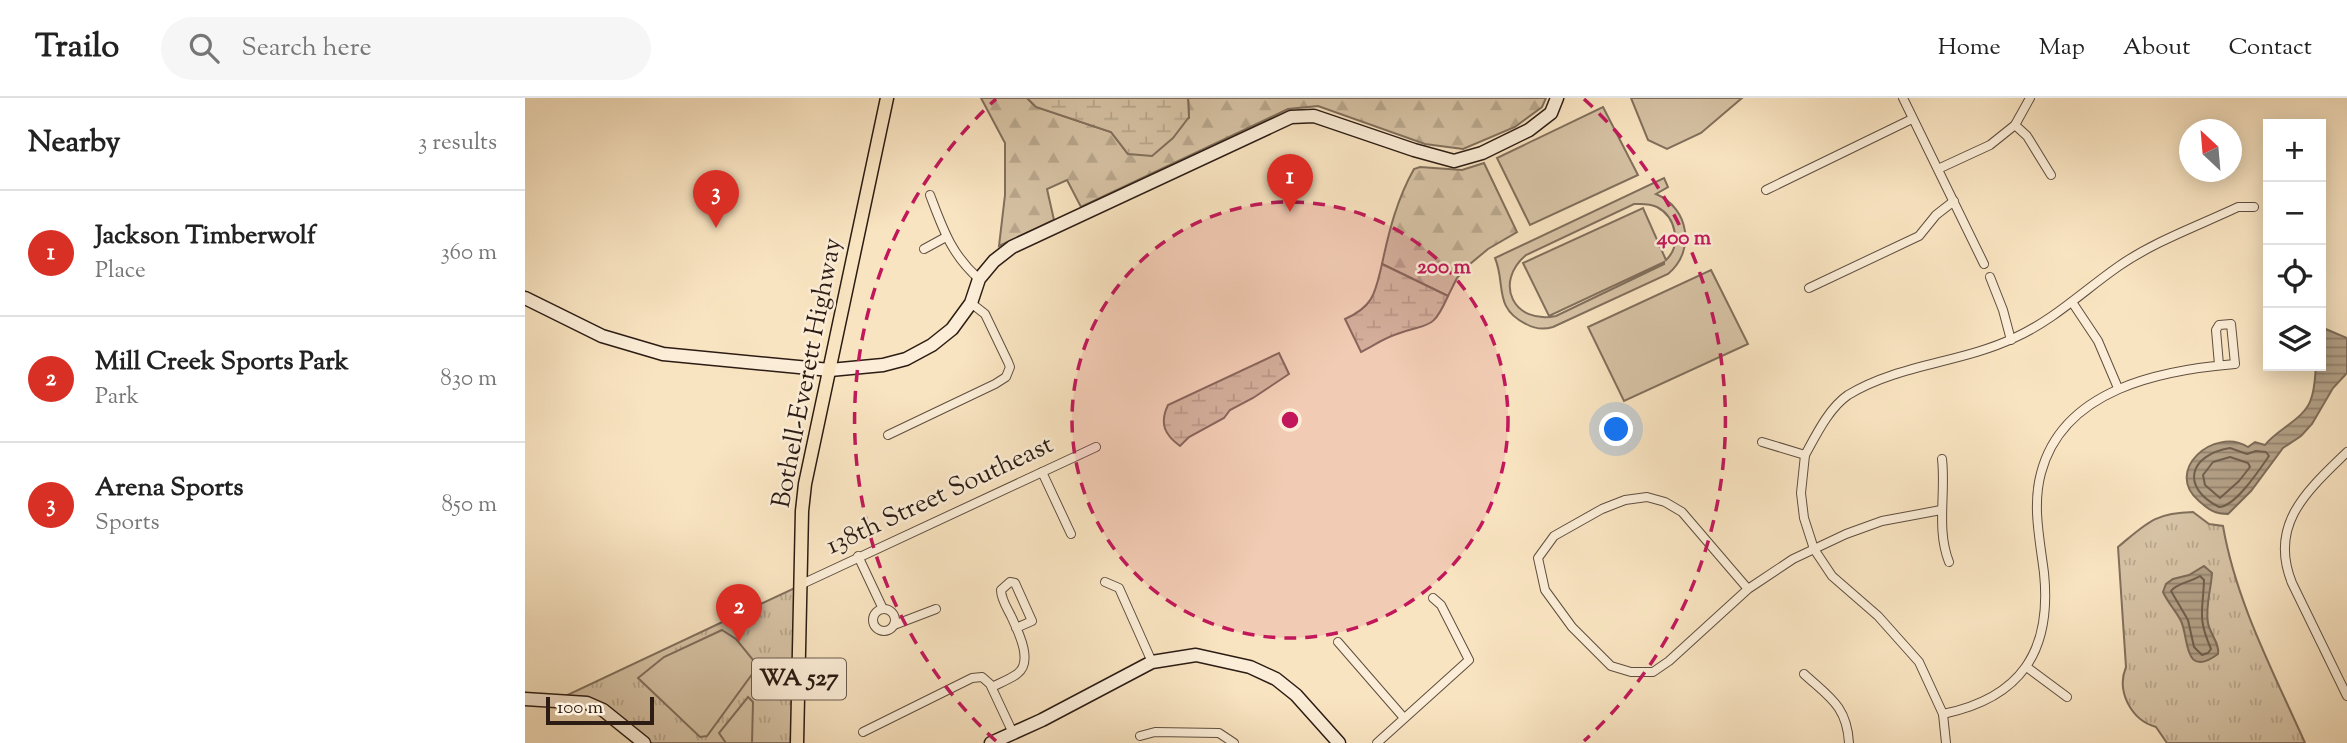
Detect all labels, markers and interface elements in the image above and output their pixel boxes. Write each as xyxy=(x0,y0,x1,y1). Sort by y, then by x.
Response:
search box xyxy=(161,17,651,80)
text: Trailo xyxy=(35,24,119,72)
icon: search xyxy=(185,29,223,67)
text: Search here xyxy=(241,30,372,67)
text: Home xyxy=(1938,31,2001,65)
text: Map xyxy=(2039,31,2085,65)
text: About xyxy=(2123,31,2190,65)
text: Contact xyxy=(2228,31,2312,65)
north arrow xyxy=(2179,119,2242,182)
map controls xyxy=(2263,119,2326,371)
button: + xyxy=(2263,119,2326,182)
text: Nearby xyxy=(28,122,120,165)
text: 3 results xyxy=(418,127,497,160)
pin: 1 xyxy=(1267,154,1313,212)
pin: 3 xyxy=(693,170,739,228)
button: − xyxy=(2263,182,2326,245)
text: Jackson Timberwolf xyxy=(95,218,316,255)
text: 400 m xyxy=(1656,224,1712,254)
street label: Bothell-Everett Highway xyxy=(764,235,852,511)
text: 1 xyxy=(47,237,55,270)
text: 360 m xyxy=(440,237,497,270)
button: locate xyxy=(2263,245,2326,308)
text: 200 m xyxy=(1417,253,1472,283)
text: Place xyxy=(95,255,146,288)
button: layers xyxy=(2263,308,2326,371)
text: Mill Creek Sports Park xyxy=(95,344,349,381)
text: 2 xyxy=(46,363,56,396)
text: 830 m xyxy=(440,363,497,396)
text: Park xyxy=(95,381,139,414)
centre of rings xyxy=(1278,408,1302,432)
your location xyxy=(1599,412,1633,446)
street label: 138th Street Southeast xyxy=(820,427,1060,565)
text: Arena Sports xyxy=(95,470,243,507)
text: 3 xyxy=(46,489,56,522)
text: 850 m xyxy=(442,489,497,522)
text: Sports xyxy=(95,507,160,540)
pin: 2 xyxy=(716,584,762,642)
road number: WA 527 xyxy=(752,658,846,700)
scale bar xyxy=(546,694,655,726)
text: 100 m xyxy=(557,695,603,722)

